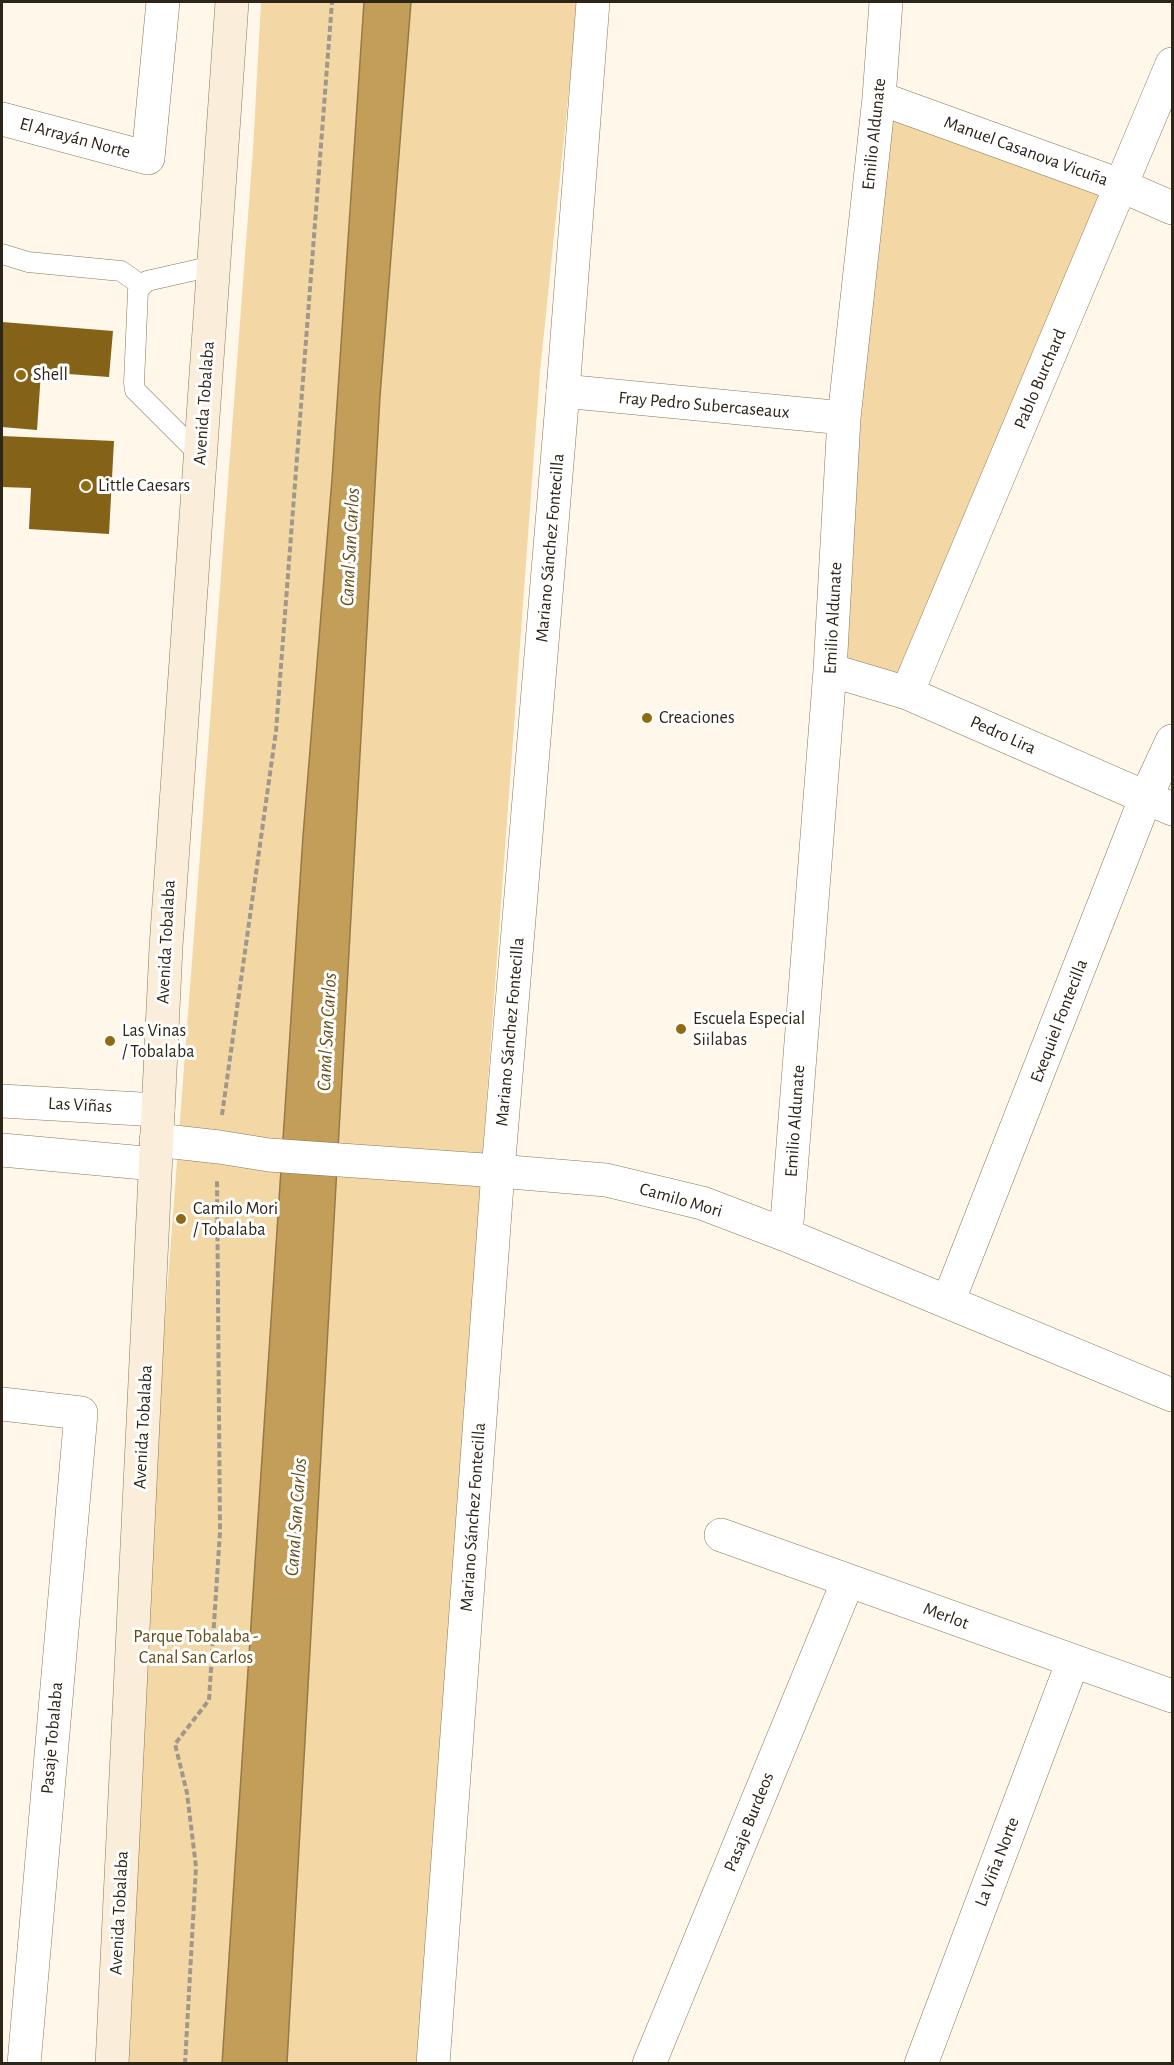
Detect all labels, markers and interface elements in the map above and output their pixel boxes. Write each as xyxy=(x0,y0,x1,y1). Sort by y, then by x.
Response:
street label: Emilio Aldunate xyxy=(857,77,891,191)
street label: Manuel Casanova Vicuña xyxy=(941,111,1111,191)
street label: El Arrayán Norte xyxy=(17,113,133,163)
street label: Pablo Burchard xyxy=(1009,326,1071,432)
street label: Avenida Tobalaba xyxy=(189,340,219,466)
place label: Shell xyxy=(33,364,68,386)
marker: Shell xyxy=(14,368,28,382)
street label: Fray Pedro Subercaseaux xyxy=(618,387,790,423)
street label: Mariano Sánchez Fontecilla xyxy=(531,453,569,643)
place label: Little Caesars xyxy=(98,475,190,497)
marker: Little Caesars xyxy=(79,479,93,493)
water label: Canal San Carlos xyxy=(335,487,365,607)
street label: Emilio Aldunate xyxy=(819,561,847,675)
place label: Creaciones xyxy=(659,707,735,729)
marker: Creaciones xyxy=(640,711,654,725)
street label: Pedro Lira xyxy=(967,711,1039,759)
street label: Avenida Tobalaba xyxy=(152,879,180,1005)
street label: Mariano Sánchez Fontecilla xyxy=(491,937,529,1127)
street label: Exequiel Fontecilla xyxy=(1026,956,1092,1086)
water label: Canal San Carlos xyxy=(312,972,342,1092)
place label: Escuela Especial Siilabas xyxy=(693,1008,805,1050)
place label: Las Vinas / Tobalaba xyxy=(122,1020,195,1062)
marker: Escuela Especial Siilabas xyxy=(674,1022,688,1036)
marker: Las Vinas / Tobalaba xyxy=(103,1034,117,1048)
street label: Emilio Aldunate xyxy=(780,1064,810,1178)
street label: Las Viñas xyxy=(47,1093,113,1117)
street label: Camilo Mori xyxy=(637,1178,725,1222)
place label: Camilo Mori / Tobalaba xyxy=(193,1198,278,1240)
marker: Camilo Mori / Tobalaba xyxy=(174,1212,188,1226)
street label: Avenida Tobalaba xyxy=(129,1364,157,1490)
street label: Mariano Sánchez Fontecilla xyxy=(456,1422,490,1612)
water label: Canal San Carlos xyxy=(280,1457,312,1577)
street label: Merlot xyxy=(920,1598,972,1634)
park label: Parque Tobalaba - Canal San Carlos xyxy=(133,1626,259,1668)
street label: Pasaje Tobalaba xyxy=(36,1681,68,1795)
street label: Pasaje Burdeos xyxy=(719,1769,779,1875)
street label: La Viña Norte xyxy=(970,1814,1024,1910)
street label: Avenida Tobalaba xyxy=(105,1850,133,1976)

